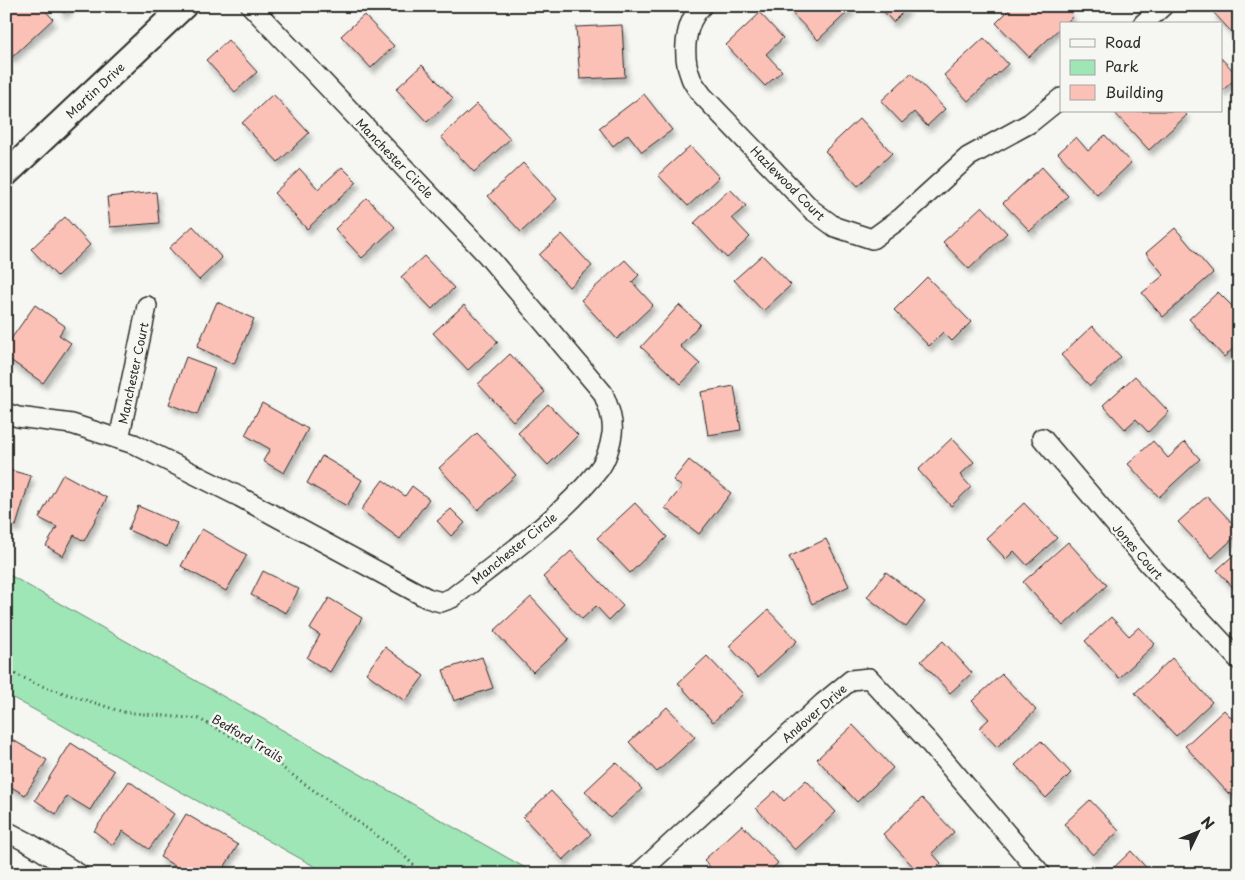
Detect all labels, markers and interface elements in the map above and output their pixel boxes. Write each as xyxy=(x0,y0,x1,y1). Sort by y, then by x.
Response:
legend xyxy=(1060,22,1222,112)
text: Road xyxy=(1105,30,1141,53)
text: Park xyxy=(1105,54,1139,77)
street label: Martin Drive xyxy=(62,58,128,122)
text: Building xyxy=(1105,80,1164,103)
street label: Manchester Circle xyxy=(352,114,438,202)
street label: Hazlewood Court xyxy=(747,142,829,224)
street label: Manchester Court xyxy=(113,320,153,426)
street label: Manchester Circle xyxy=(467,508,561,588)
street label: Jones Court xyxy=(1108,519,1168,583)
street label: Andover Drive xyxy=(777,680,851,746)
street label: Bedford Trails xyxy=(209,710,288,767)
north arrow xyxy=(1172,808,1222,858)
text: N xyxy=(1196,812,1219,834)

